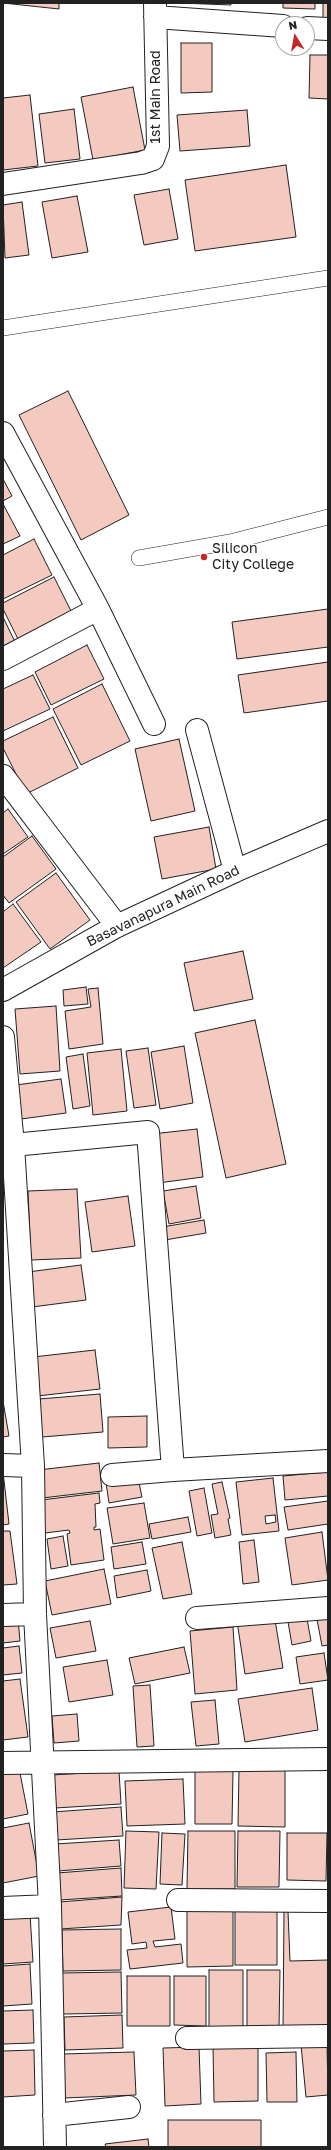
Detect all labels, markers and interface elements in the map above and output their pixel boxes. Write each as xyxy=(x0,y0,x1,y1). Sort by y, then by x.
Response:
north arrow xyxy=(275,16,315,56)
text: N xyxy=(287,18,298,32)
street label: 1st Main Road xyxy=(148,50,164,144)
place label: Silicon City College xyxy=(212,541,294,574)
marker: Silicon City College xyxy=(199,552,209,562)
street label: Basavanapura Main Road xyxy=(84,862,242,950)

